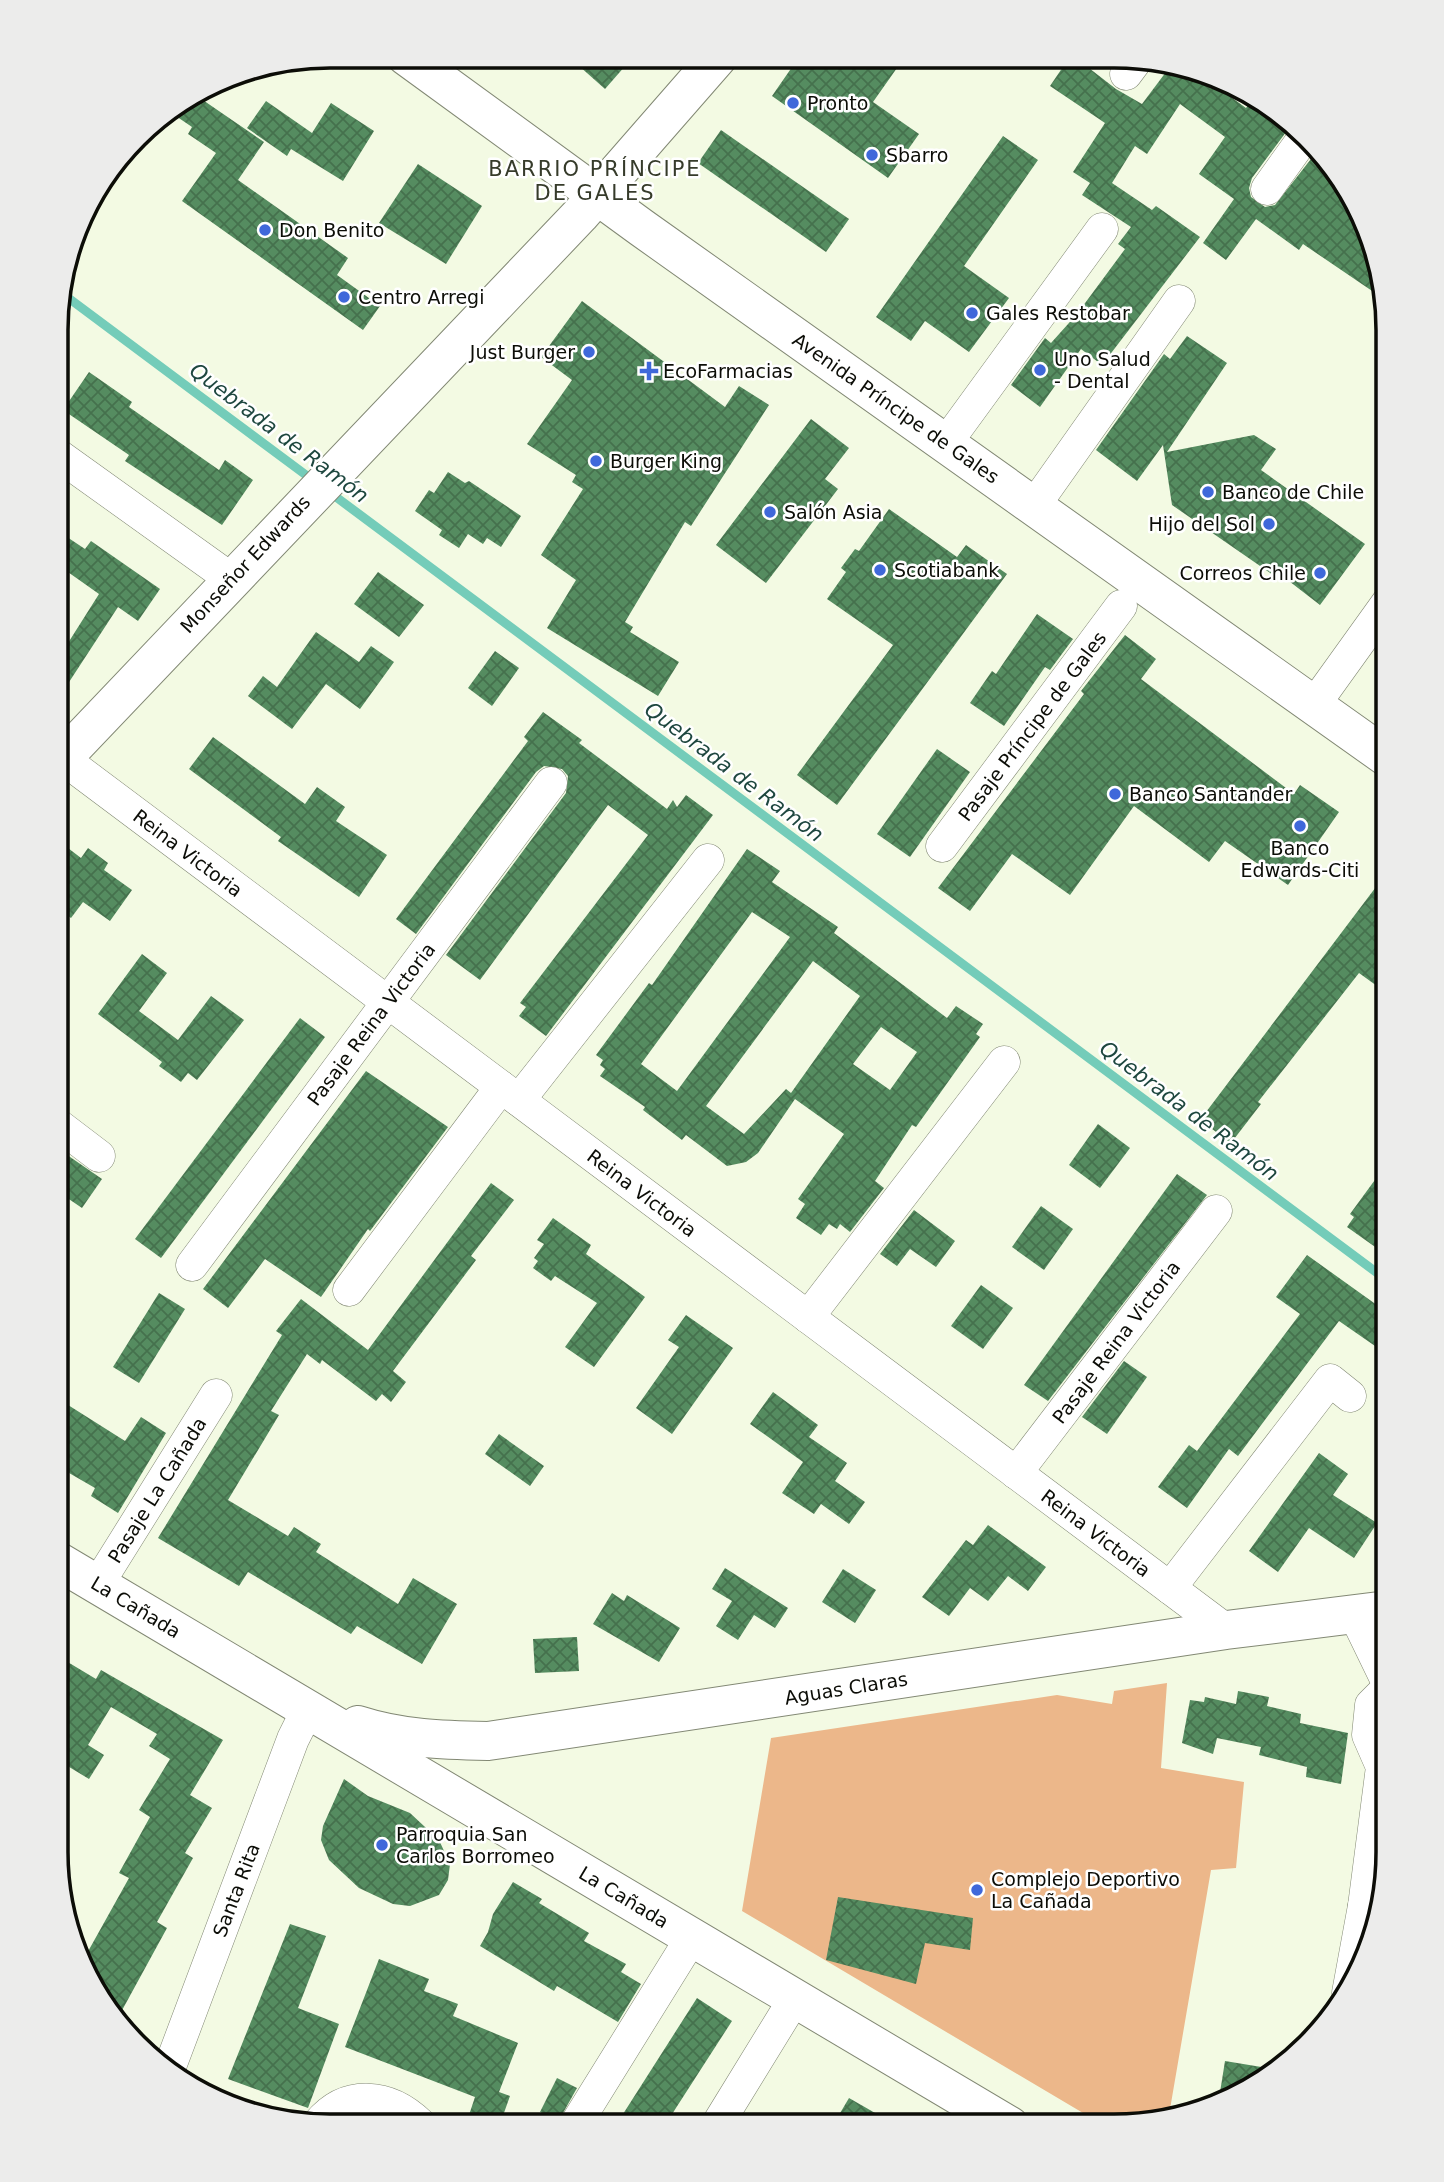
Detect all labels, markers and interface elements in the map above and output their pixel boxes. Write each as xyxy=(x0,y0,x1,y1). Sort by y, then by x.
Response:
place label: Pronto xyxy=(807,92,868,114)
marker: Pronto xyxy=(785,95,801,111)
place label: Sbarro xyxy=(886,144,948,166)
marker: Sbarro xyxy=(864,147,880,163)
district label: BARRIO PRÍNCIPE DE GALES xyxy=(488,156,702,205)
place label: Don Benito xyxy=(279,219,384,241)
marker: Don Benito xyxy=(257,222,273,238)
place label: Centro Arregi xyxy=(358,286,484,308)
marker: Centro Arregi xyxy=(336,289,352,305)
place label: Gales Restobar xyxy=(986,302,1130,324)
marker: Gales Restobar xyxy=(964,305,980,321)
street label: Avenida Príncipe de Gales xyxy=(789,328,1003,488)
place label: Just Burger xyxy=(469,341,575,363)
marker: Just Burger xyxy=(581,344,597,360)
place label: Uno Salud - Dental xyxy=(1054,348,1151,392)
water label: Quebrada de Ramón xyxy=(185,358,373,508)
place label: EcoFarmacias xyxy=(663,360,793,382)
marker: Uno Salud - Dental xyxy=(1032,362,1048,378)
marker: EcoFarmacias xyxy=(641,363,657,379)
place label: Burger King xyxy=(610,450,722,472)
marker: Burger King xyxy=(588,453,604,469)
place label: Banco de Chile xyxy=(1222,481,1364,503)
marker: Banco de Chile xyxy=(1200,484,1216,500)
street label: Monseñor Edwards xyxy=(176,491,314,637)
place label: Salón Asia xyxy=(784,501,883,523)
marker: Salón Asia xyxy=(762,504,778,520)
place label: Hijo del Sol xyxy=(1148,513,1255,535)
marker: Hijo del Sol xyxy=(1261,516,1277,532)
place label: Scotiabank xyxy=(894,559,999,581)
marker: Scotiabank xyxy=(872,562,888,578)
place label: Correos Chile xyxy=(1179,562,1306,584)
marker: Correos Chile xyxy=(1312,565,1328,581)
street label: Pasaje Príncipe de Gales xyxy=(954,627,1110,825)
water label: Quebrada de Ramón xyxy=(640,697,828,847)
place label: Banco Santander xyxy=(1129,783,1292,805)
marker: Banco Santander xyxy=(1107,786,1123,802)
street label: Reina Victoria xyxy=(129,805,247,901)
marker: Banco Edwards-Citi xyxy=(1292,818,1308,834)
place label: Banco Edwards-Citi xyxy=(1241,837,1359,881)
street label: Pasaje Reina Victoria xyxy=(303,938,439,1110)
water label: Quebrada de Ramón xyxy=(1095,1036,1283,1186)
street label: Reina Victoria xyxy=(583,1145,701,1241)
street label: Pasaje Reina Victoria xyxy=(1048,1256,1184,1428)
street label: Pasaje La Cañada xyxy=(103,1413,211,1567)
street label: Reina Victoria xyxy=(1037,1485,1155,1581)
street label: La Cañada xyxy=(87,1572,185,1642)
street label: Aguas Claras xyxy=(783,1667,909,1709)
place label: Parroquia San Carlos Borromeo xyxy=(396,1823,555,1867)
marker: Parroquia San Carlos Borromeo xyxy=(374,1837,390,1853)
street label: Santa Rita xyxy=(208,1840,264,1940)
street label: La Cañada xyxy=(575,1862,673,1932)
place label: Complejo Deportivo La Cañada xyxy=(991,1868,1180,1912)
marker: Complejo Deportivo La Cañada xyxy=(969,1882,985,1898)

